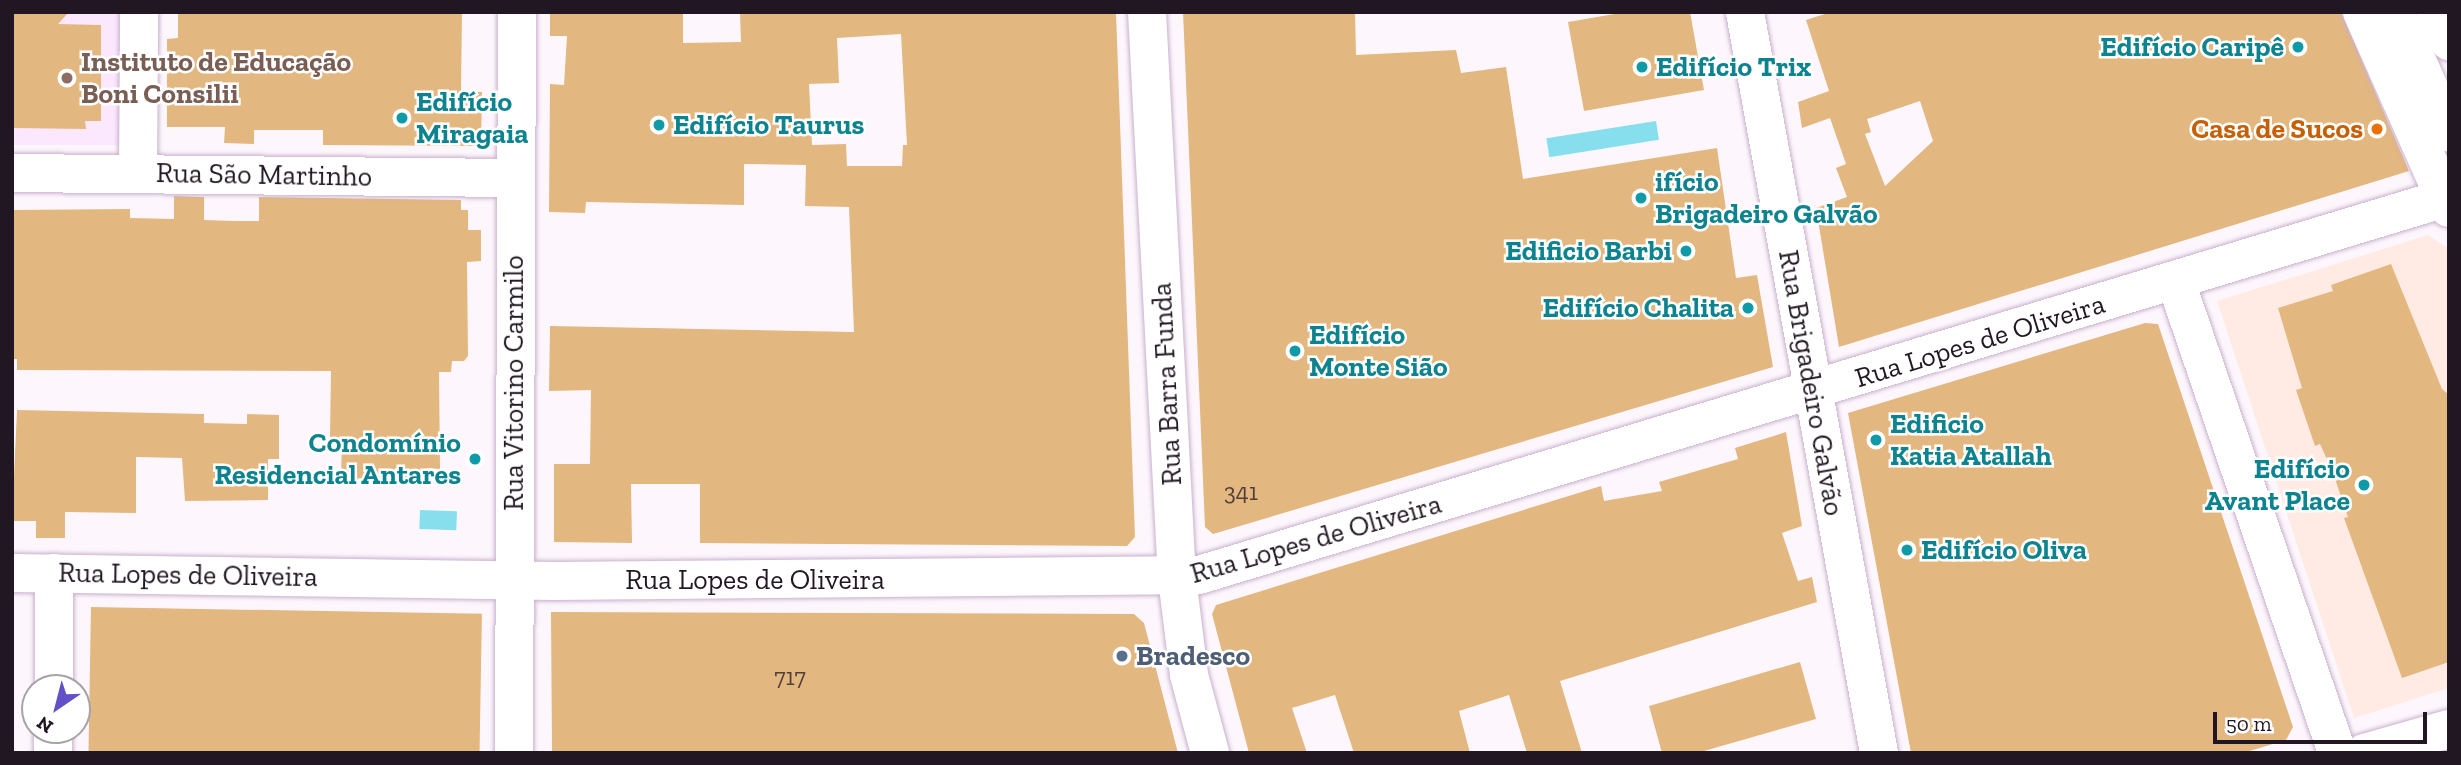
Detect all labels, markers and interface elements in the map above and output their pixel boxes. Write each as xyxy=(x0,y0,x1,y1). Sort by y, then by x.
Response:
place label: Edifício Caripê xyxy=(2100,30,2284,64)
marker: Edifício Caripê xyxy=(2290,39,2306,55)
place label: Instituto de Educação Boni Consilii xyxy=(81,45,351,111)
place label: Edifício Trix xyxy=(1656,50,1811,84)
marker: Edifício Trix xyxy=(1634,59,1650,75)
marker: Instituto de Educação Boni Consilii xyxy=(59,70,75,86)
place label: Edifício Miragaia xyxy=(416,85,529,151)
place label: Edifício Taurus xyxy=(673,108,864,142)
marker: Edifício Miragaia xyxy=(394,110,410,126)
place label: Casa de Sucos xyxy=(2191,112,2363,146)
marker: Edifício Taurus xyxy=(651,117,667,133)
marker: Casa de Sucos xyxy=(2369,121,2385,137)
street label: Rua São Martinho xyxy=(156,156,372,194)
place label: ifício Brigadeiro Galvão xyxy=(1655,165,1878,231)
marker: ifício Brigadeiro Galvão xyxy=(1633,190,1649,206)
place label: Edificio Barbi xyxy=(1505,234,1672,268)
marker: Edificio Barbi xyxy=(1678,243,1694,259)
street label: Rua Brigadeiro Galvão xyxy=(1771,248,1851,518)
street label: Rua Vitorino Carmilo xyxy=(497,255,531,511)
street label: Rua Barra Funda xyxy=(1145,282,1189,486)
street label: Rua Lopes de Oliveira xyxy=(1851,287,2109,395)
place label: Edifício Chalita xyxy=(1542,291,1734,325)
marker: Edifício Chalita xyxy=(1740,300,1756,316)
place label: Edifício Monte Sião xyxy=(1309,318,1448,384)
marker: Edifício Monte Sião xyxy=(1287,343,1303,359)
place label: Edificio Katia Atallah xyxy=(1890,407,2053,473)
place label: Condomínio Residencial Antares xyxy=(214,426,461,492)
marker: Edificio Katia Atallah xyxy=(1868,432,1884,448)
marker: Condomínio Residencial Antares xyxy=(467,451,483,467)
place label: Edifício Avant Place xyxy=(2205,452,2350,518)
marker: Edifício Avant Place xyxy=(2356,477,2372,493)
house number: 341 xyxy=(1224,478,1258,506)
street label: Rua Lopes de Oliveira xyxy=(1187,487,1445,591)
place label: Edifício Oliva xyxy=(1921,533,2087,567)
marker: Edifício Oliva xyxy=(1899,542,1915,558)
street label: Rua Lopes de Oliveira xyxy=(58,556,318,594)
street label: Rua Lopes de Oliveira xyxy=(625,563,885,597)
place label: Bradesco xyxy=(1136,639,1250,673)
marker: Bradesco xyxy=(1114,648,1130,664)
house number: 717 xyxy=(774,663,806,691)
north arrow xyxy=(21,674,91,744)
scale bar xyxy=(2216,698,2430,742)
text: N xyxy=(32,711,57,739)
text: 50 m xyxy=(2226,711,2272,736)

